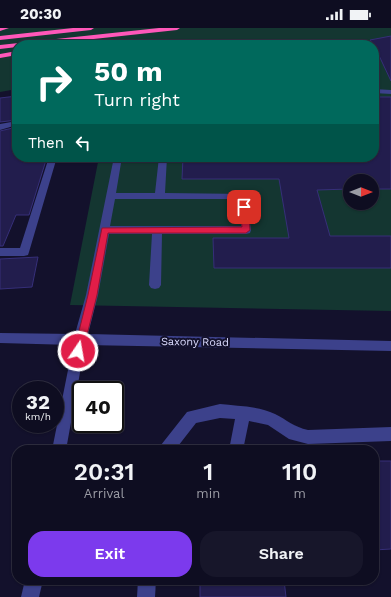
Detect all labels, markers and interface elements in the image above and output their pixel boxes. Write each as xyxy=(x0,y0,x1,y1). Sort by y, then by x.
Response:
text: 20:30 xyxy=(20,5,62,23)
text: 50 m xyxy=(94,55,163,88)
icon: right xyxy=(28,56,80,108)
text: Turn right xyxy=(94,89,180,110)
icon: left xyxy=(72,132,94,154)
text: Then xyxy=(28,134,64,152)
north arrow xyxy=(343,174,379,210)
map controls xyxy=(343,174,379,210)
pin xyxy=(227,190,261,224)
icon: arrive xyxy=(233,196,255,218)
position arrow xyxy=(57,330,99,372)
street label: Saxony Road xyxy=(161,335,229,349)
speed limit sign: 40 xyxy=(72,381,124,433)
text: 32 xyxy=(26,390,50,414)
text: km/h xyxy=(25,411,51,422)
text: 20:31 xyxy=(74,458,135,486)
text: 1 xyxy=(203,458,213,486)
text: 110 xyxy=(282,458,317,486)
text: Arrival xyxy=(84,486,124,501)
text: min xyxy=(196,486,220,501)
text: m xyxy=(293,486,306,501)
button: Exit xyxy=(28,531,192,577)
button: Share xyxy=(200,531,363,577)

